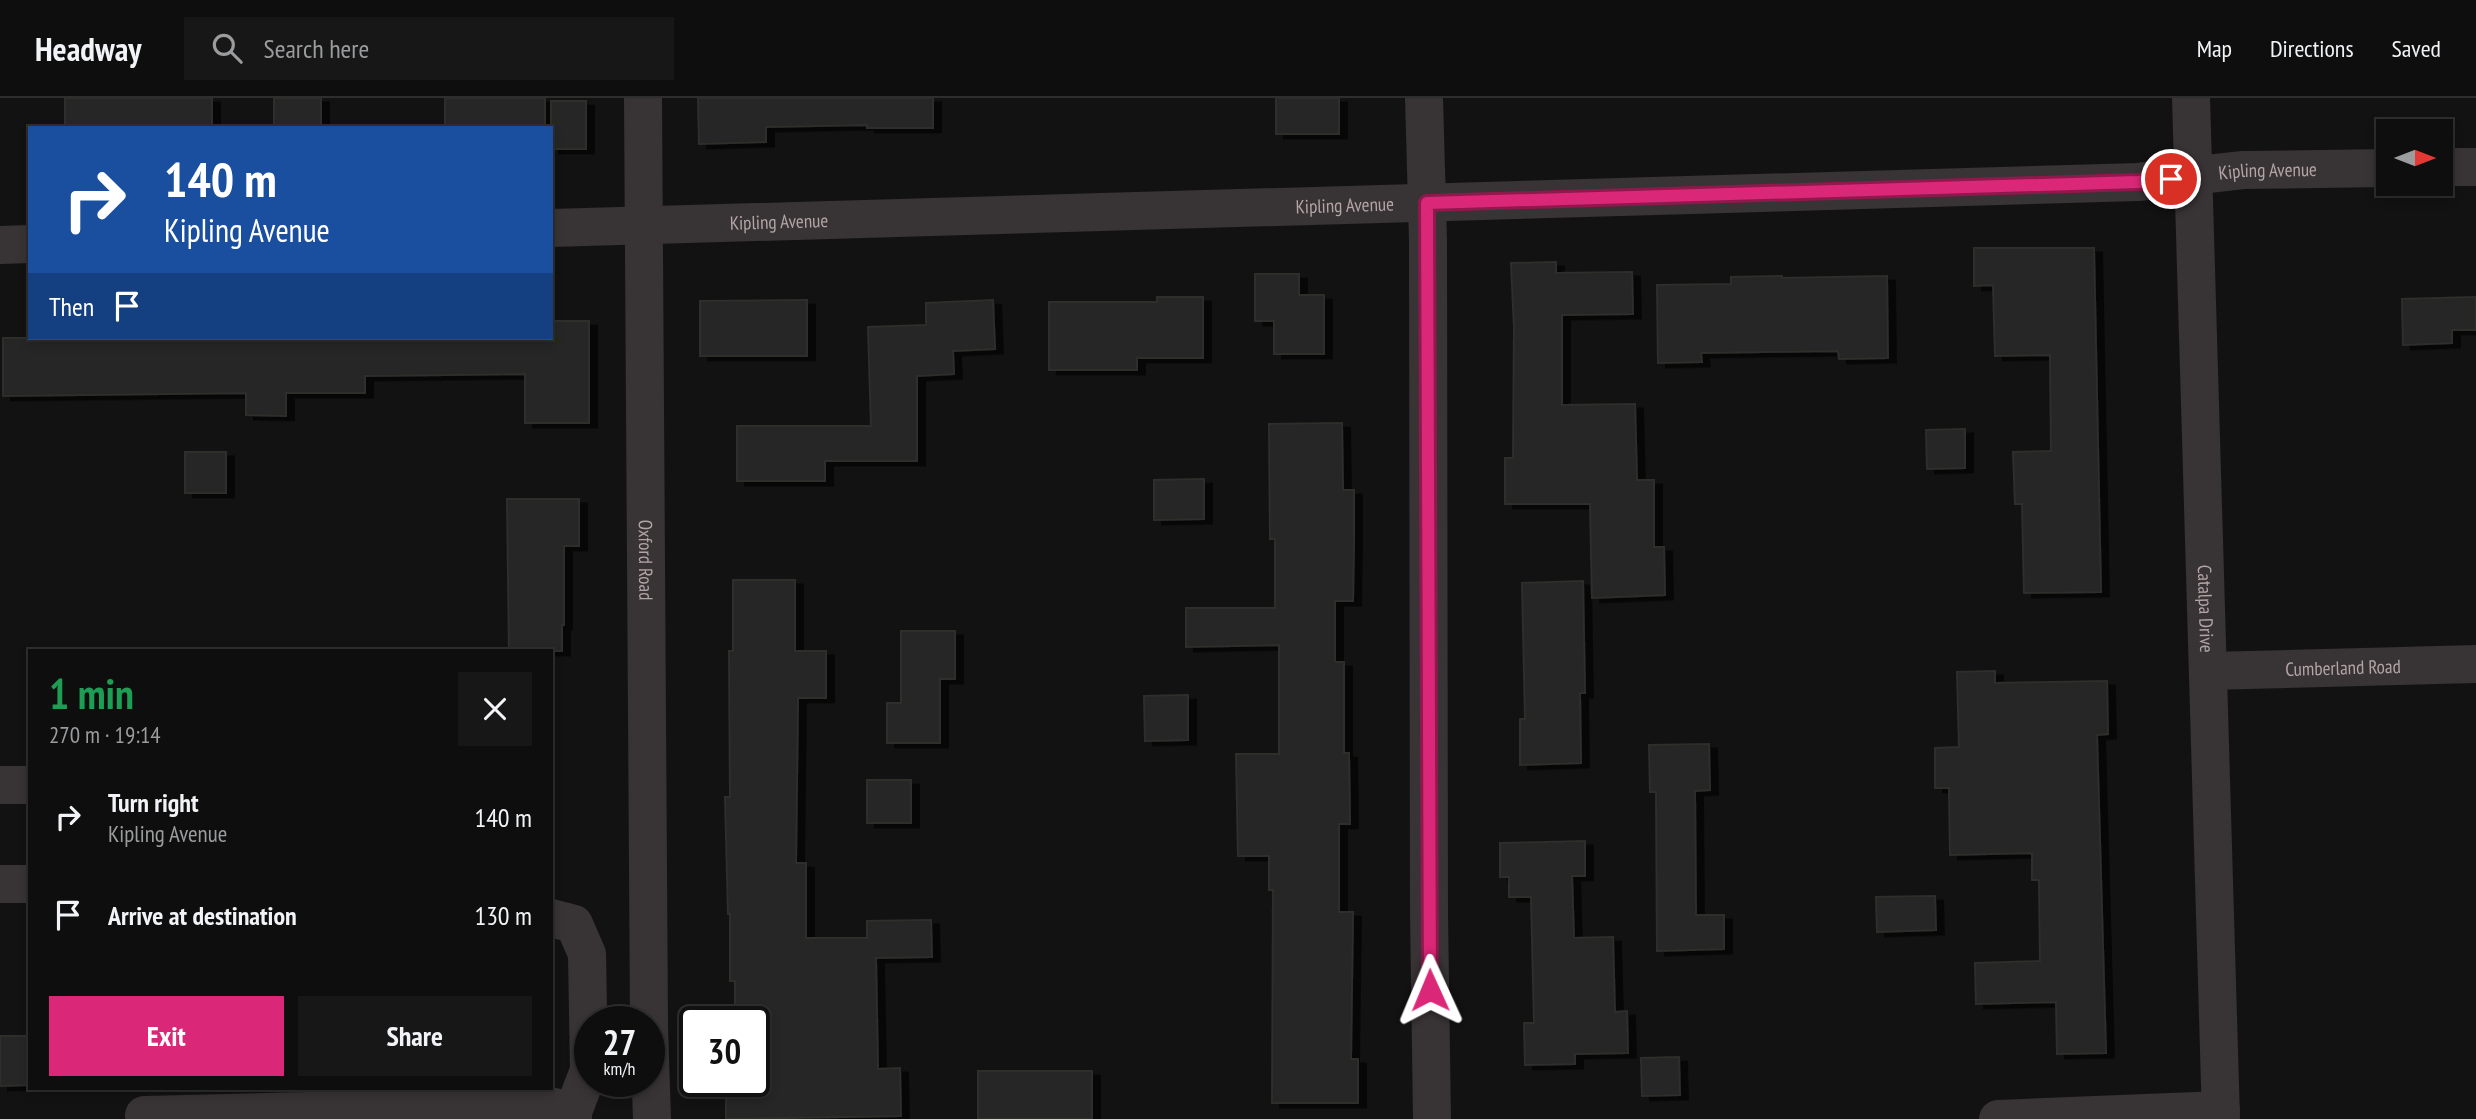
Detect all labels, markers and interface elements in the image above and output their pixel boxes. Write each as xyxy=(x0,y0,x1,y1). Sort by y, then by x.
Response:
search box xyxy=(184,17,674,80)
text: Headway xyxy=(35,27,142,70)
icon: search xyxy=(208,29,246,67)
text: Search here xyxy=(264,32,369,65)
text: Map xyxy=(2197,33,2232,64)
text: Directions xyxy=(2270,33,2354,64)
text: Saved xyxy=(2392,33,2441,64)
north arrow xyxy=(2376,119,2454,196)
map controls xyxy=(2376,119,2453,196)
text: 140 m xyxy=(164,147,277,211)
pin xyxy=(2141,149,2201,209)
icon: right xyxy=(49,154,140,245)
street label: Kipling Avenue xyxy=(2217,157,2317,185)
icon: arrive xyxy=(2152,160,2190,198)
street label: Kipling Avenue xyxy=(1295,192,1394,218)
street label: Kipling Avenue xyxy=(729,208,829,235)
text: Kipling Avenue xyxy=(164,209,330,251)
icon: arrive xyxy=(108,287,146,325)
text: Then xyxy=(49,290,94,323)
street label: Oxford Road xyxy=(634,520,658,600)
street label: Catalpa Drive xyxy=(2193,565,2219,653)
street label: Cumberland Road xyxy=(2285,654,2401,681)
text: 1 min xyxy=(49,666,134,721)
button: close xyxy=(458,672,532,746)
text: 270 m · 19:14 xyxy=(49,720,161,749)
text: Turn right xyxy=(108,786,199,819)
icon: right xyxy=(49,798,87,836)
text: 140 m xyxy=(474,801,532,834)
text: Kipling Avenue xyxy=(108,819,227,848)
icon: arrive xyxy=(49,896,87,934)
text: Arrive at destination xyxy=(108,899,297,932)
text: 130 m xyxy=(474,899,532,932)
position arrow xyxy=(1393,953,1467,1027)
button: Exit xyxy=(49,996,284,1076)
button: Share xyxy=(298,996,532,1076)
speed limit sign: 30 xyxy=(679,1006,770,1097)
text: 27 xyxy=(603,1019,636,1065)
text: km/h xyxy=(604,1057,635,1080)

